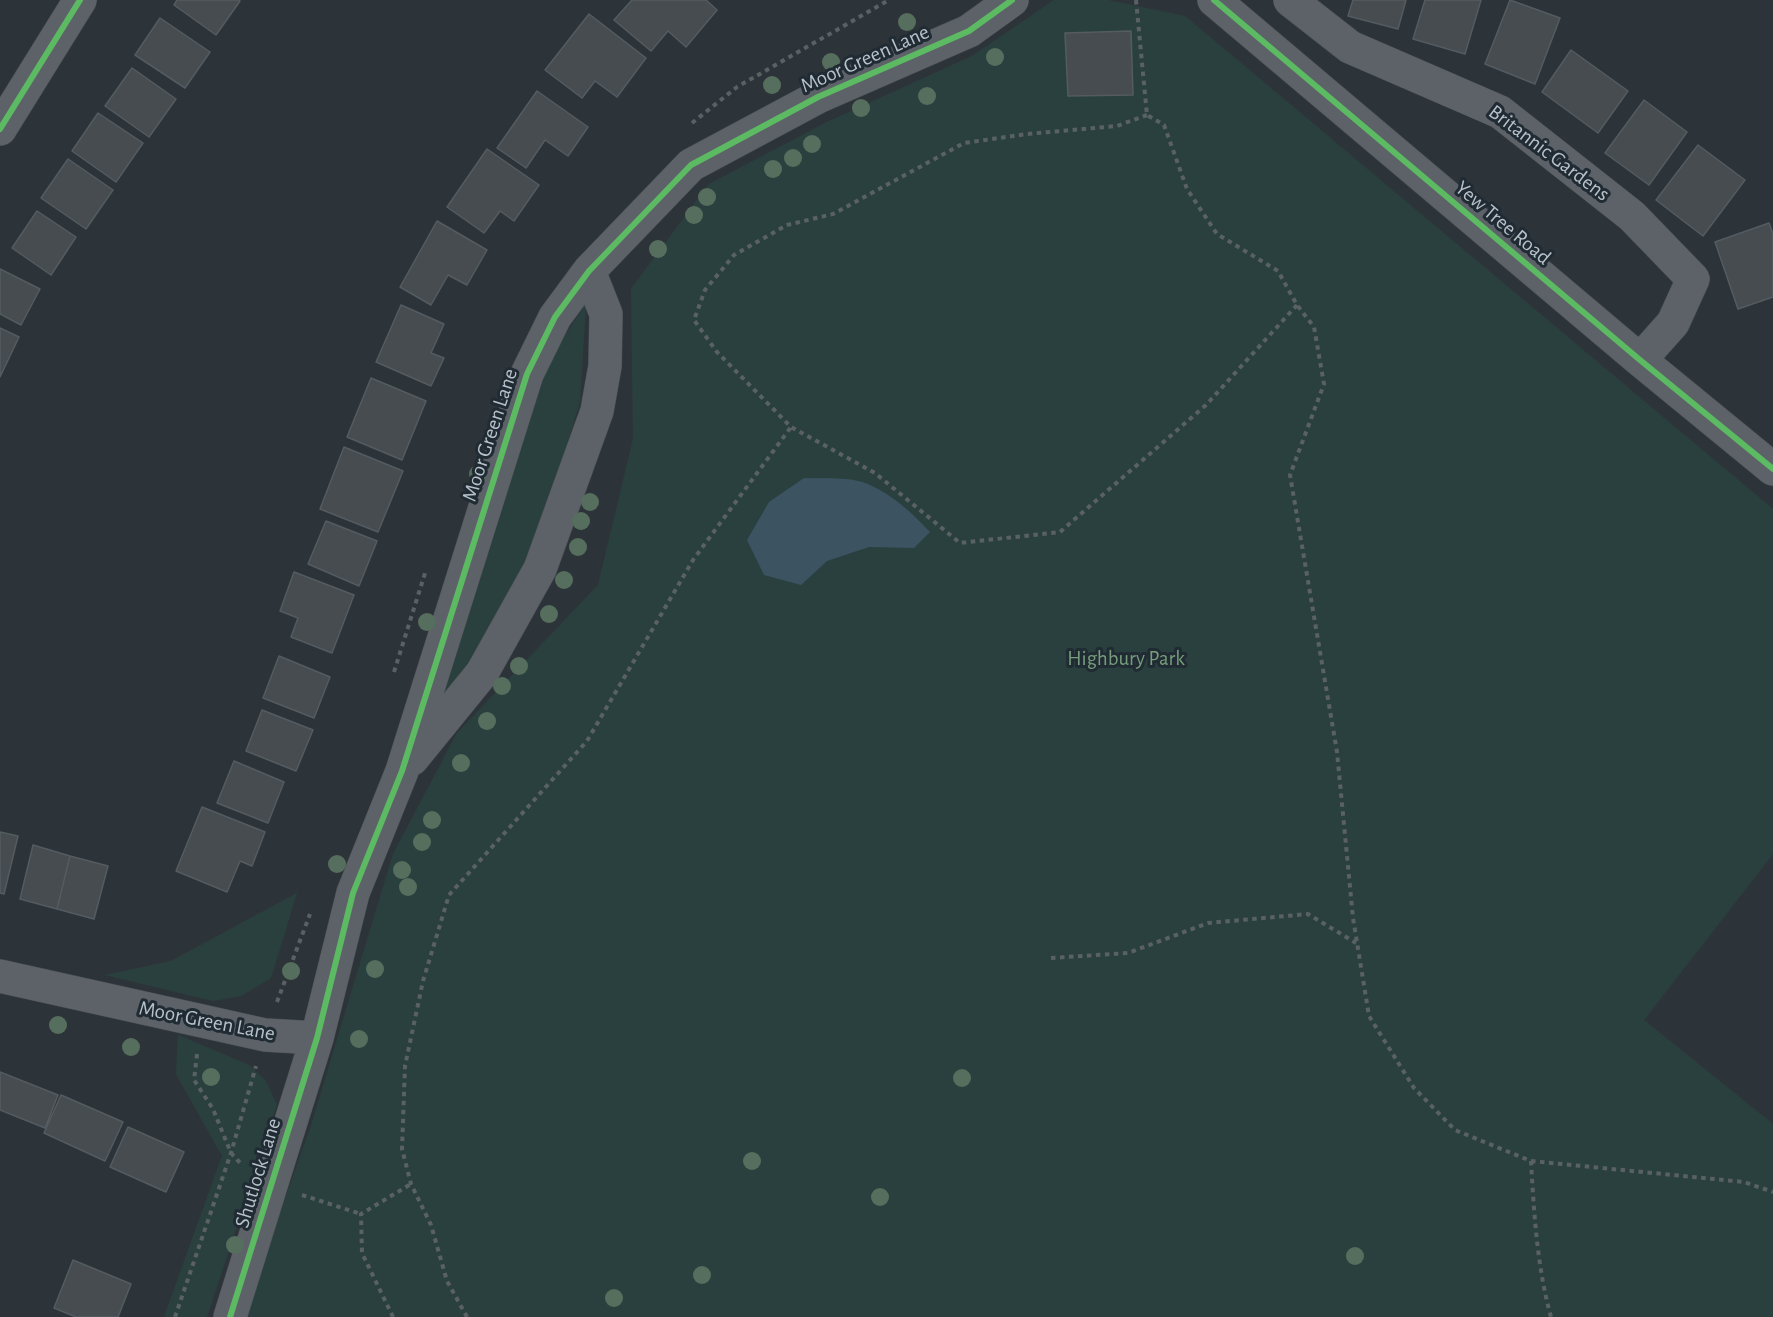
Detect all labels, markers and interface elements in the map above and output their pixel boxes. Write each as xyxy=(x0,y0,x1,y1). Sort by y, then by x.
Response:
street label: Moor Green Lane xyxy=(797,19,933,99)
street label: Britannic Gardens xyxy=(1484,99,1614,207)
street label: Yew Tree Road xyxy=(1450,176,1556,270)
street label: Moor Green Lane xyxy=(457,365,523,505)
park label: Highbury Park xyxy=(1067,646,1185,672)
street label: Moor Green Lane xyxy=(137,995,277,1047)
street label: Shutlock Lane xyxy=(229,1115,287,1231)

